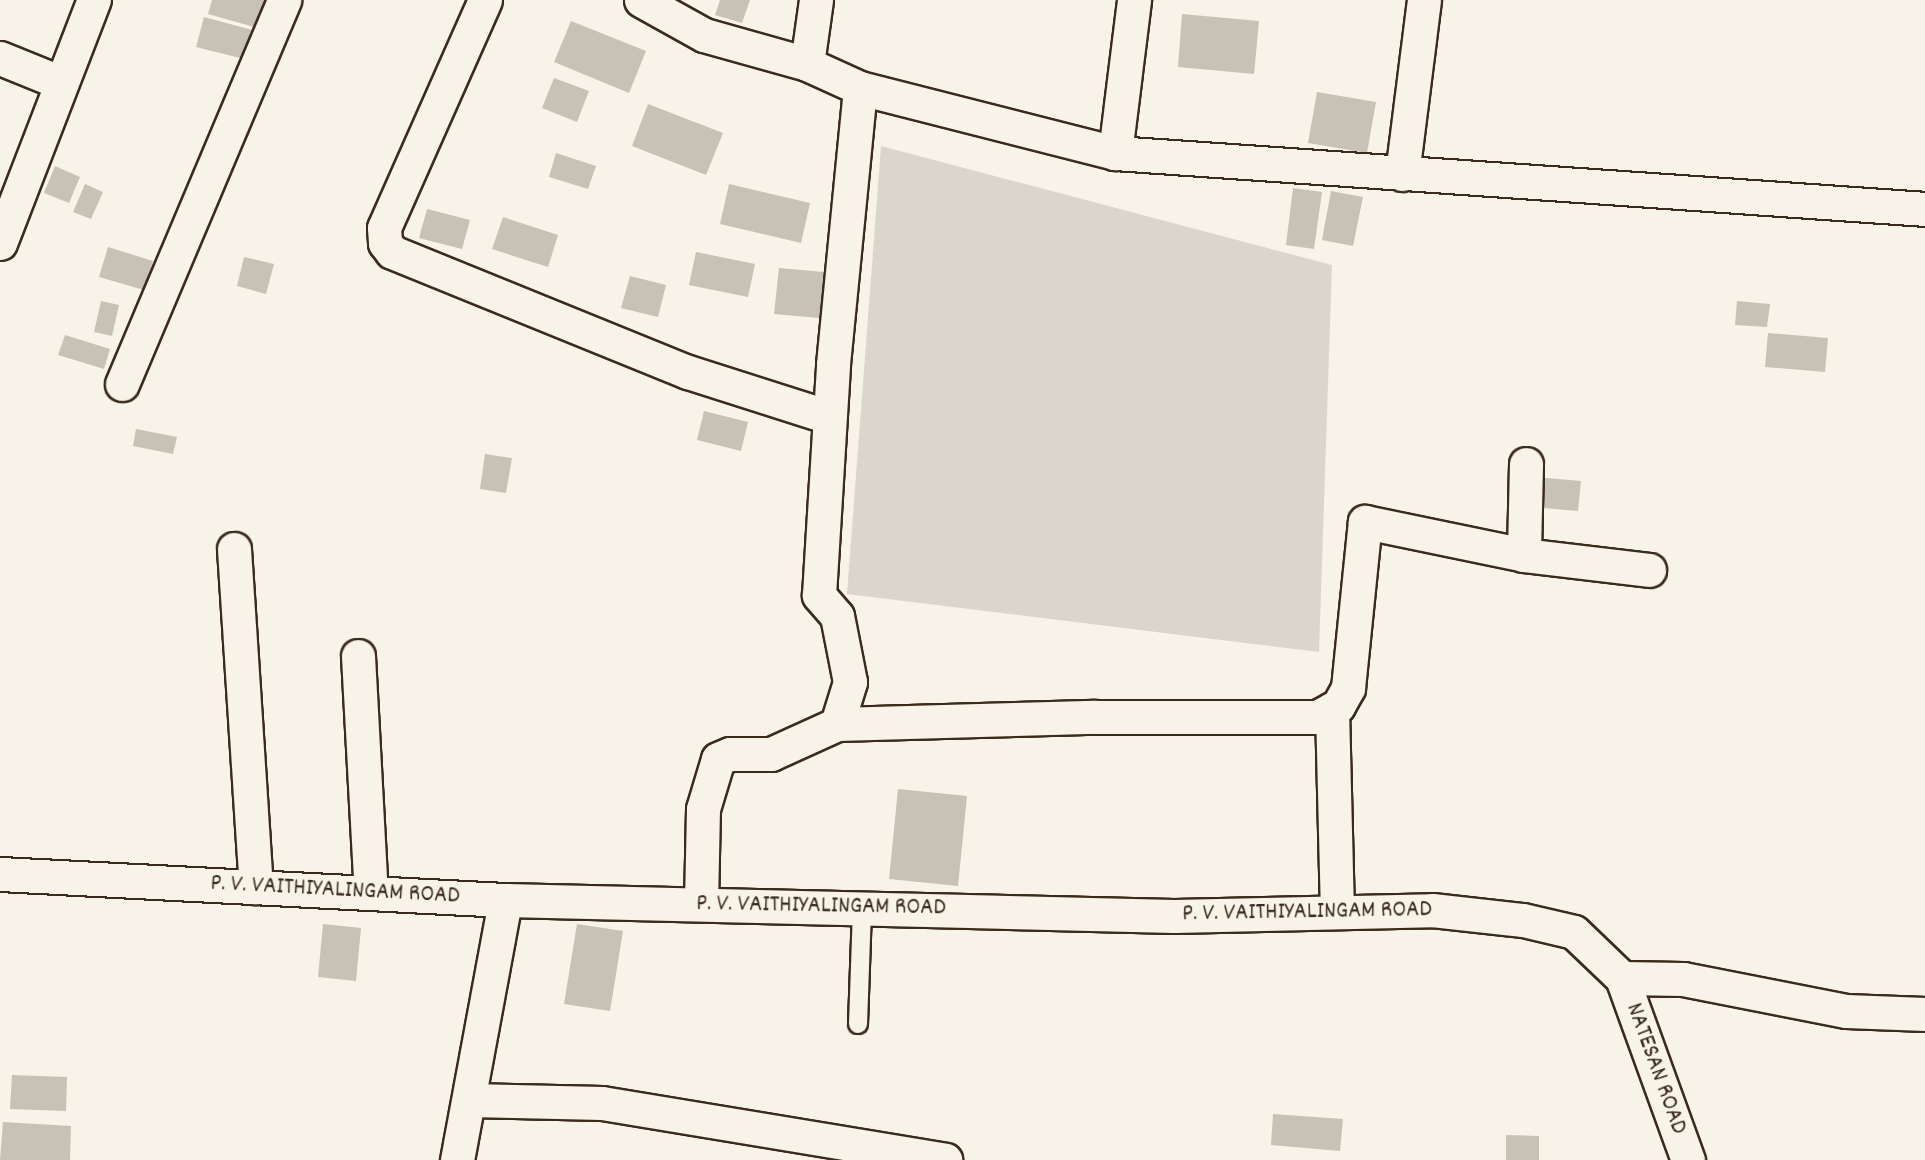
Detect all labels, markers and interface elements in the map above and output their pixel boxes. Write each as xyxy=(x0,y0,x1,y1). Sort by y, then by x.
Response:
street label: P. V. VAITHIYALINGAM ROAD xyxy=(210,870,460,912)
street label: P. V. VAITHIYALINGAM ROAD xyxy=(696,890,946,924)
street label: P. V. VAITHIYALINGAM ROAD xyxy=(1182,896,1432,930)
street label: NATESAN ROAD xyxy=(1618,999,1692,1139)

